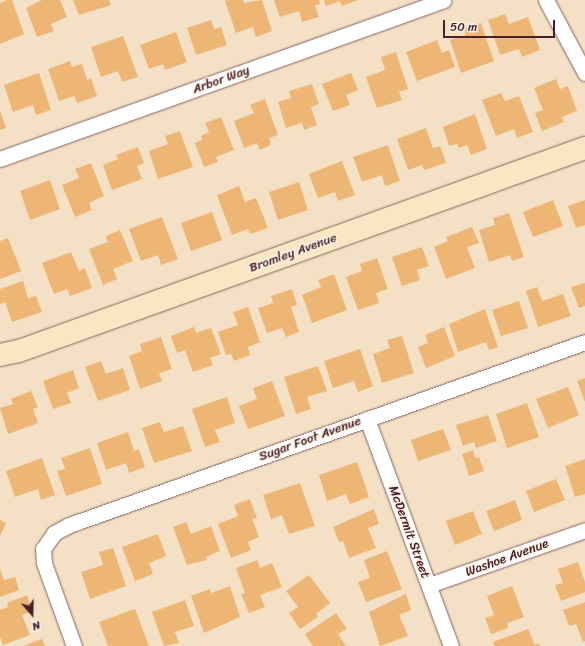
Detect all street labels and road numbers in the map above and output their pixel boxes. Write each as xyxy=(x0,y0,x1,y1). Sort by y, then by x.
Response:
street label: Arbor Way xyxy=(190,63,252,97)
street label: Bromley Avenue xyxy=(247,230,339,276)
street label: Sugar Foot Avenue xyxy=(257,413,363,465)
street label: McDermit Street xyxy=(385,484,433,580)
street label: Washoe Avenue xyxy=(463,536,551,580)

